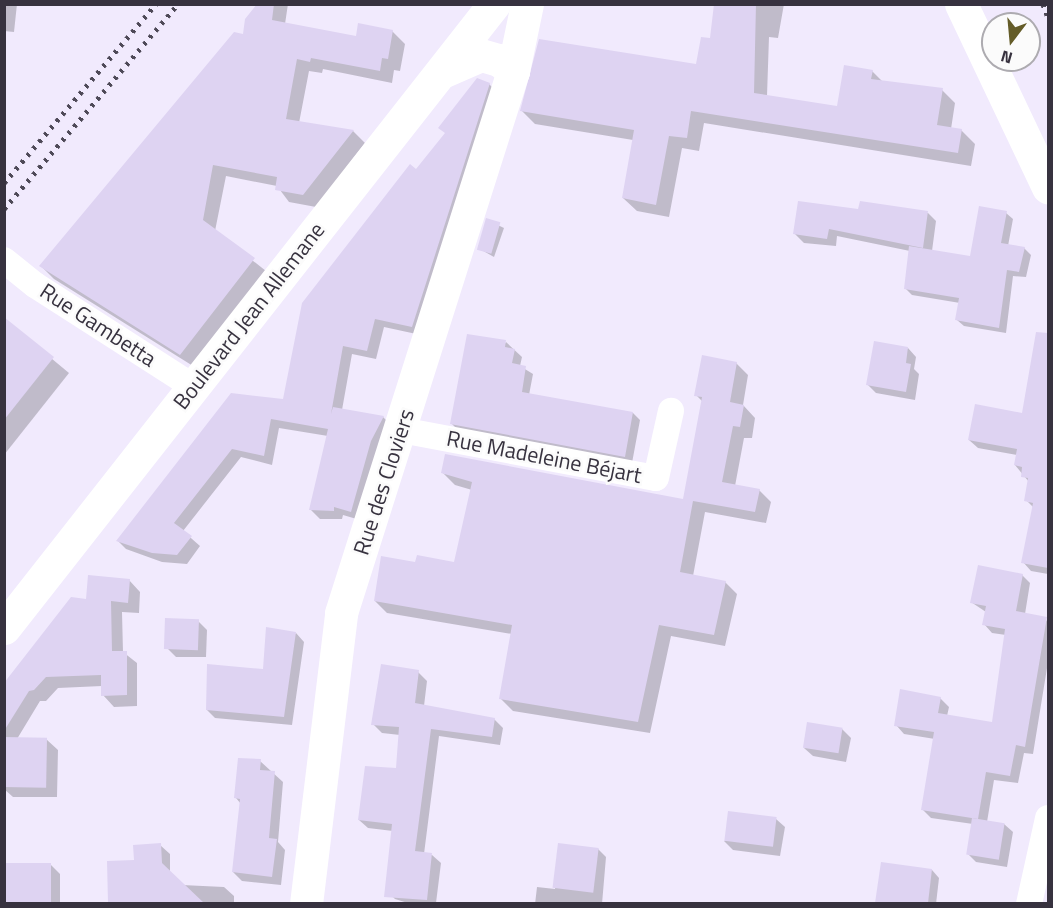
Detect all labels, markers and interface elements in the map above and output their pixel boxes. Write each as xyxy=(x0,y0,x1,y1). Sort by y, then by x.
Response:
north arrow xyxy=(981,12,1041,72)
text: N xyxy=(998,44,1015,70)
street label: Boulevard Jean Allemane xyxy=(168,217,330,415)
street label: Rue Gambetta xyxy=(35,278,161,372)
street label: Rue des Cloviers xyxy=(348,406,420,558)
street label: Rue Madeleine Béjart xyxy=(444,425,644,489)

